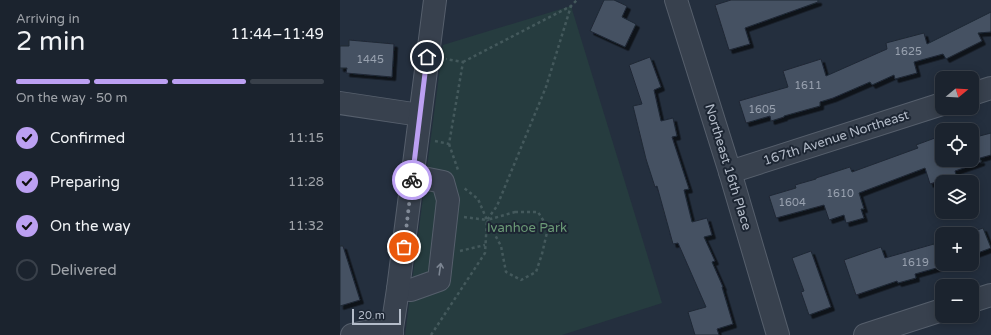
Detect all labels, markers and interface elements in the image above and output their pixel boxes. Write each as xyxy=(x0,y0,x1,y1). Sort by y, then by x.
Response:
text: Arriving in xyxy=(16,11,80,27)
text: 11:44–11:49 xyxy=(230,25,324,43)
text: 2 min xyxy=(16,26,85,57)
pin xyxy=(410,40,444,74)
house number: 1625 xyxy=(894,45,922,58)
icon: home xyxy=(416,46,438,68)
house number: 1445 xyxy=(356,53,384,66)
north arrow xyxy=(935,71,979,115)
map controls xyxy=(935,71,979,323)
house number: 1611 xyxy=(794,79,822,92)
text: On the way · 50 m xyxy=(16,90,128,106)
street label: Northeast 16th Place xyxy=(701,102,755,232)
house number: 1605 xyxy=(748,103,776,116)
street label: 167th Avenue Northeast xyxy=(761,107,911,169)
button: locate xyxy=(935,123,979,167)
icon: check xyxy=(16,127,38,149)
text: Confirmed xyxy=(50,129,125,147)
text: 11:15 xyxy=(288,130,324,146)
courier xyxy=(392,160,432,200)
icon: bike xyxy=(401,169,423,191)
icon: check xyxy=(16,171,38,193)
text: Preparing xyxy=(50,173,120,191)
text: 11:28 xyxy=(288,174,324,190)
button: layers xyxy=(935,175,979,219)
house number: 1610 xyxy=(826,187,854,200)
house number: 1604 xyxy=(778,196,806,209)
icon: check xyxy=(16,215,38,237)
text: On the way xyxy=(50,217,130,235)
text: 11:32 xyxy=(288,218,324,234)
park label: Ivanhoe Park xyxy=(487,220,567,236)
button: + xyxy=(935,227,979,271)
pin xyxy=(387,230,421,264)
icon: bag xyxy=(393,236,415,258)
house number: 1619 xyxy=(901,256,929,269)
text: Delivered xyxy=(50,261,117,279)
one-way arrow xyxy=(436,263,444,276)
button: − xyxy=(935,279,979,323)
scale bar xyxy=(352,307,401,326)
text: 20 m xyxy=(358,309,385,322)

